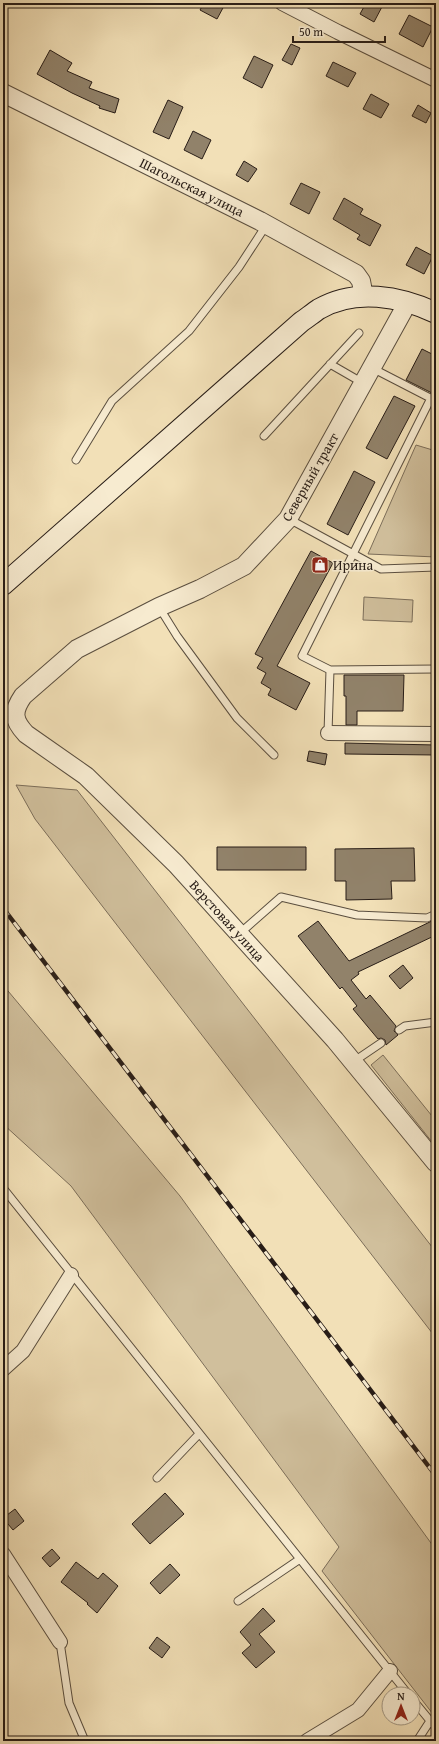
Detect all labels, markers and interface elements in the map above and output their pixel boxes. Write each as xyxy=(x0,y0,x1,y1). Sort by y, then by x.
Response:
scale bar xyxy=(293,18,385,44)
text: 50 m xyxy=(299,23,323,40)
street label: Шагольская улица xyxy=(136,153,248,222)
street label: Северный тракт xyxy=(276,429,344,525)
shop icon: Ирина xyxy=(310,555,330,575)
place label: Ирина xyxy=(333,555,373,575)
street label: Верстовая улица xyxy=(185,876,270,966)
north arrow xyxy=(381,1686,421,1726)
text: N xyxy=(397,1688,405,1704)

